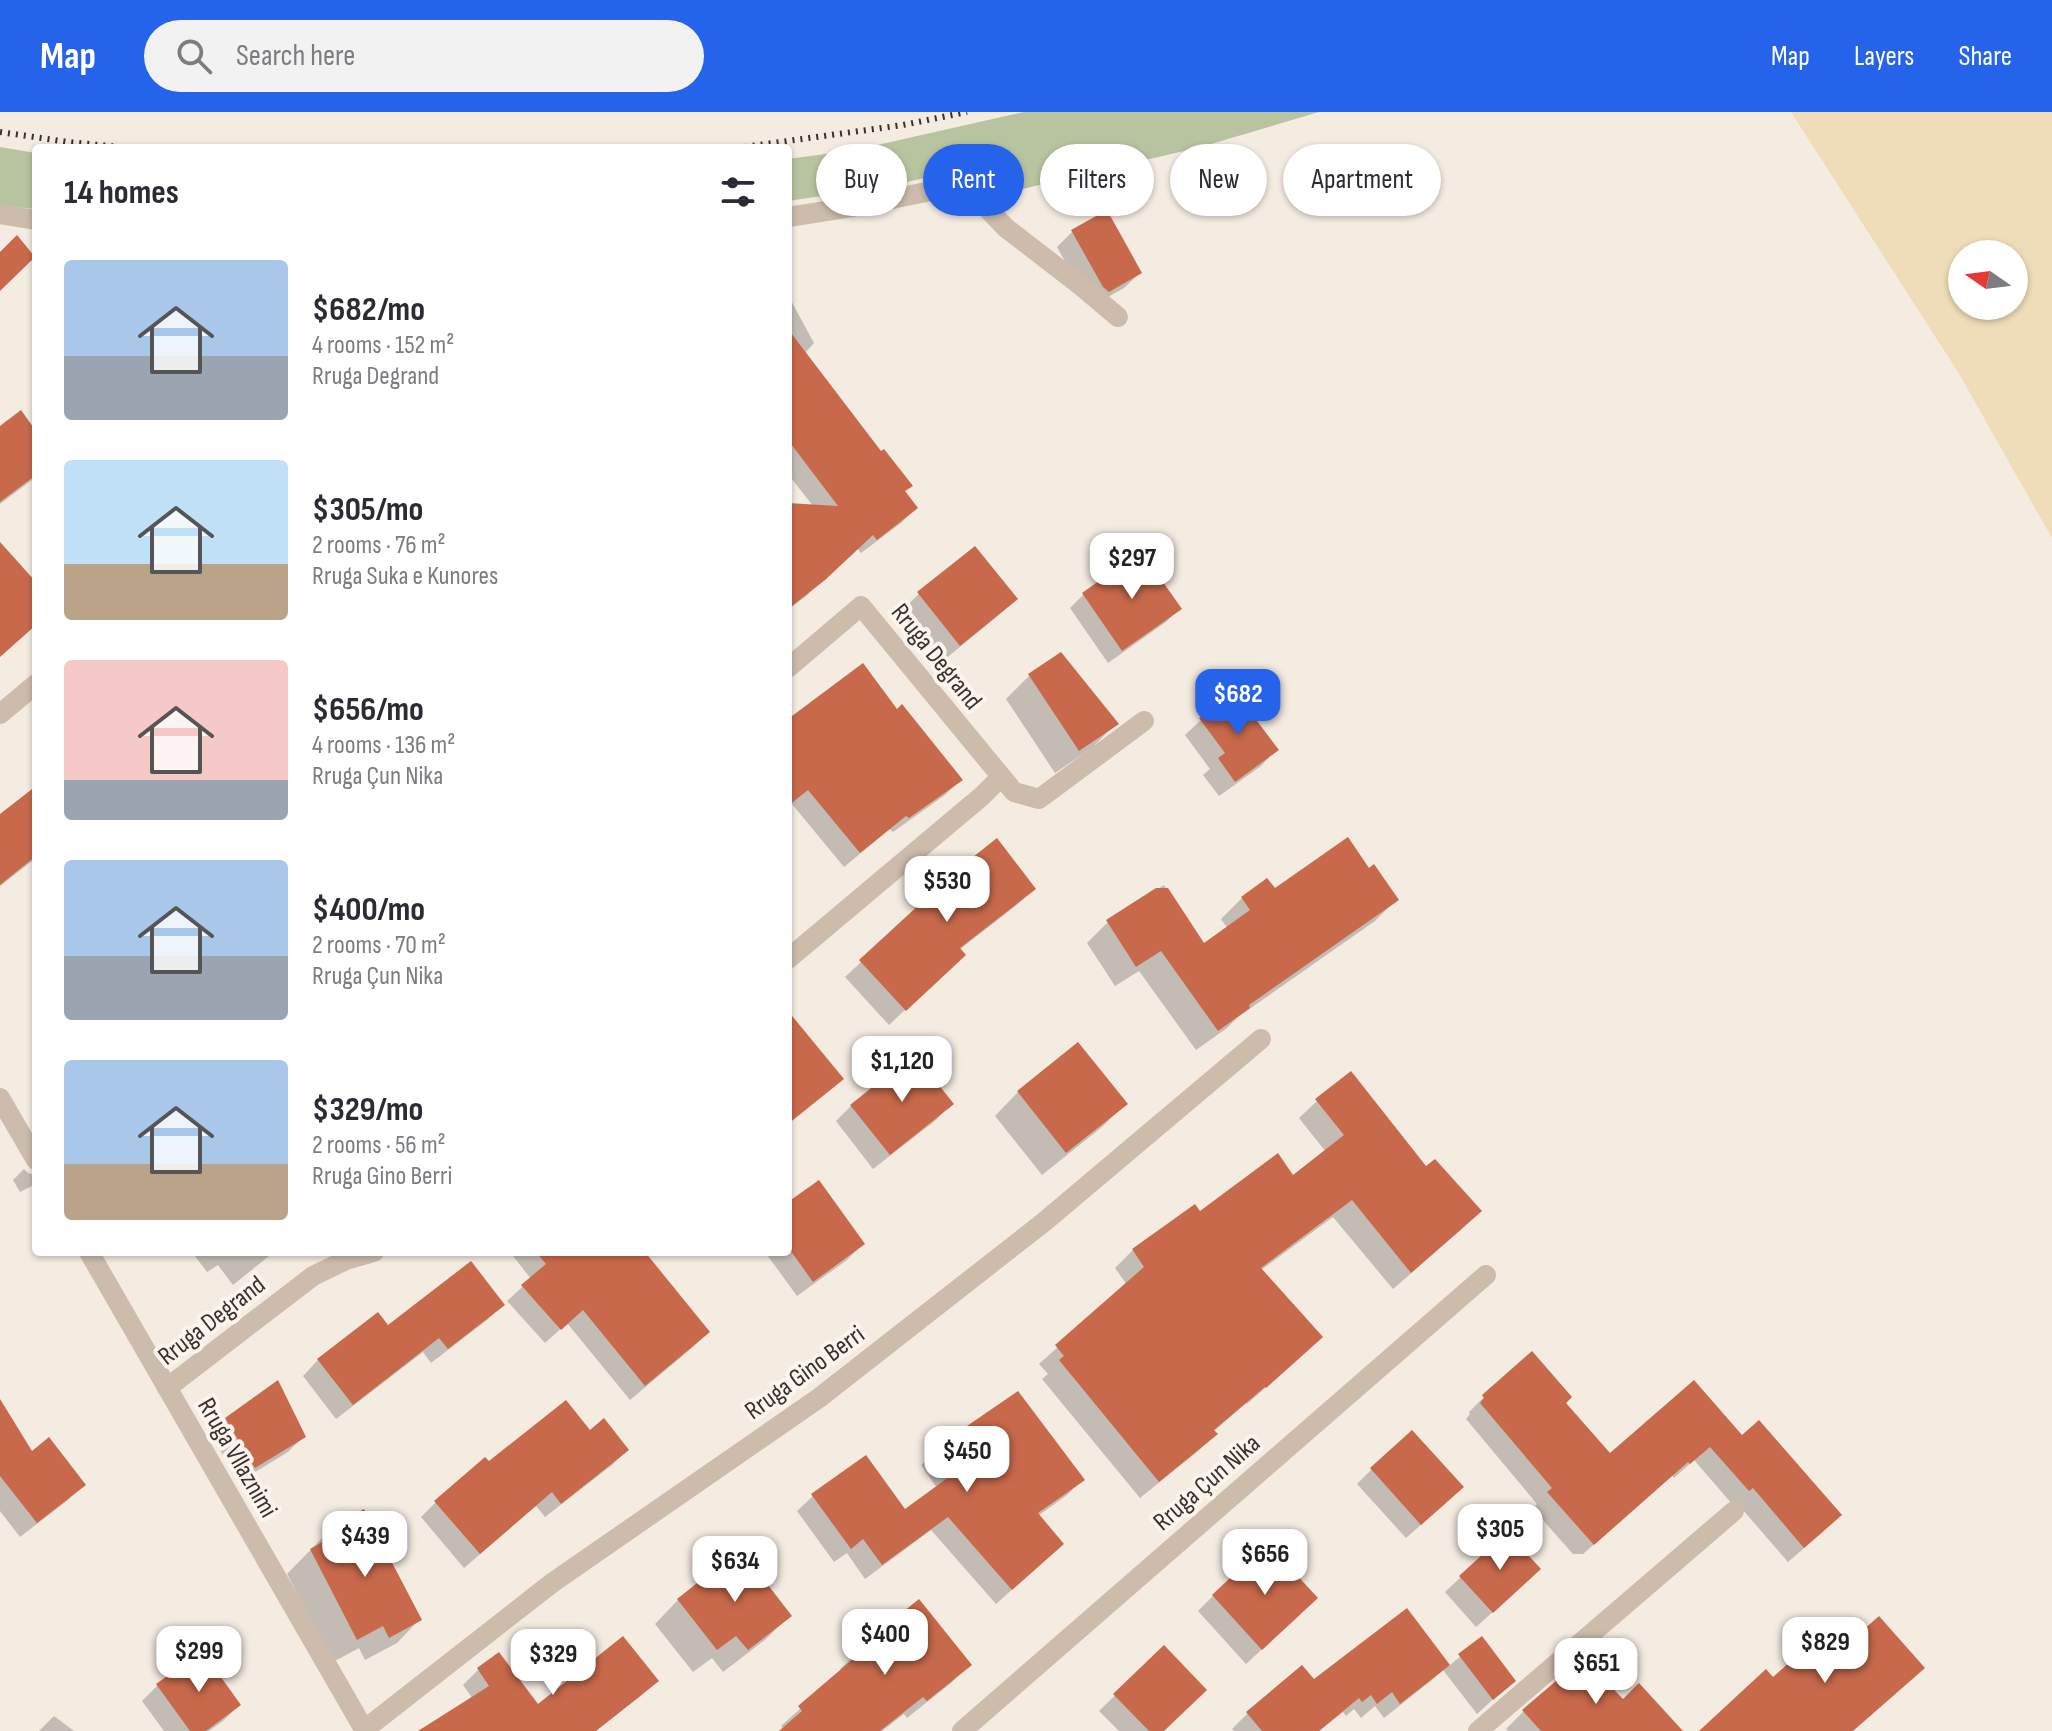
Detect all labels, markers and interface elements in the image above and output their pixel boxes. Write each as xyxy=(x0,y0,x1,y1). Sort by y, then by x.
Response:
search box xyxy=(144,20,704,92)
text: Map xyxy=(40,34,96,79)
icon: search xyxy=(172,34,216,78)
text: Search here xyxy=(236,38,355,74)
text: Map xyxy=(1771,40,1810,73)
text: Layers xyxy=(1854,40,1914,73)
text: Share xyxy=(1958,40,2012,73)
chip: Buy xyxy=(816,144,907,216)
chip: Rent xyxy=(923,144,1024,216)
chip: Filters xyxy=(1040,144,1154,216)
chip: New xyxy=(1170,144,1267,216)
chip: Apartment xyxy=(1283,144,1441,216)
icon: filters xyxy=(716,170,760,214)
text: 14 homes xyxy=(64,172,179,213)
north arrow xyxy=(1948,240,2028,320)
map controls xyxy=(1948,240,2028,320)
text: $682/mo xyxy=(312,289,425,330)
icon: home xyxy=(128,292,224,388)
text: 4 rooms · 152 m² xyxy=(312,330,454,361)
text: Rruga Degrand xyxy=(312,361,439,392)
text: $305/mo xyxy=(312,489,423,530)
icon: home xyxy=(128,492,224,588)
text: 2 rooms · 76 m² xyxy=(312,530,446,561)
pin: $297 xyxy=(1085,533,1179,601)
text: $297 xyxy=(1108,543,1156,574)
text: Rruga Suka e Kunores xyxy=(312,561,498,592)
street label: Rruga Degrand xyxy=(884,598,988,716)
pin: $682 xyxy=(1191,669,1285,737)
text: $682 xyxy=(1213,679,1263,710)
text: $656/mo xyxy=(312,689,424,730)
icon: home xyxy=(128,692,224,788)
text: 4 rooms · 136 m² xyxy=(312,730,455,761)
text: Rruga Çun Nika xyxy=(312,761,443,792)
pin: $530 xyxy=(900,856,994,924)
text: $530 xyxy=(923,866,971,897)
text: $400/mo xyxy=(312,889,425,930)
icon: home xyxy=(128,892,224,988)
text: 2 rooms · 70 m² xyxy=(312,930,446,961)
text: Rruga Çun Nika xyxy=(312,961,443,992)
pin: $1,120 xyxy=(837,1036,967,1104)
text: $1,120 xyxy=(870,1046,934,1077)
text: $329/mo xyxy=(312,1089,423,1130)
icon: home xyxy=(128,1092,224,1188)
text: 2 rooms · 56 m² xyxy=(312,1130,446,1161)
text: Rruga Gino Berri xyxy=(312,1161,452,1192)
street label: Rruga Degrand xyxy=(152,1270,272,1372)
street label: Rruga Gino Berri xyxy=(739,1319,871,1427)
street label: Rruga Vllaznimi xyxy=(190,1393,284,1523)
pin: $450 xyxy=(920,1426,1014,1494)
street label: Rruga Çun Nika xyxy=(1147,1428,1267,1538)
text: $450 xyxy=(942,1436,992,1467)
pin: $305 xyxy=(1453,1504,1547,1572)
pin: $439 xyxy=(318,1511,412,1579)
text: $305 xyxy=(1476,1514,1524,1545)
text: $439 xyxy=(340,1521,390,1552)
pin: $656 xyxy=(1218,1529,1312,1597)
pin: $634 xyxy=(688,1536,782,1604)
text: $656 xyxy=(1240,1539,1290,1570)
text: $634 xyxy=(710,1546,760,1577)
pin: $400 xyxy=(838,1609,932,1677)
pin: $829 xyxy=(1778,1617,1872,1685)
text: $400 xyxy=(860,1619,910,1650)
pin: $299 xyxy=(152,1626,246,1694)
text: $829 xyxy=(1800,1627,1850,1658)
pin: $329 xyxy=(506,1629,600,1697)
text: $299 xyxy=(174,1636,224,1667)
pin: $651 xyxy=(1549,1638,1643,1706)
text: $329 xyxy=(529,1639,577,1670)
text: $651 xyxy=(1572,1648,1620,1679)

